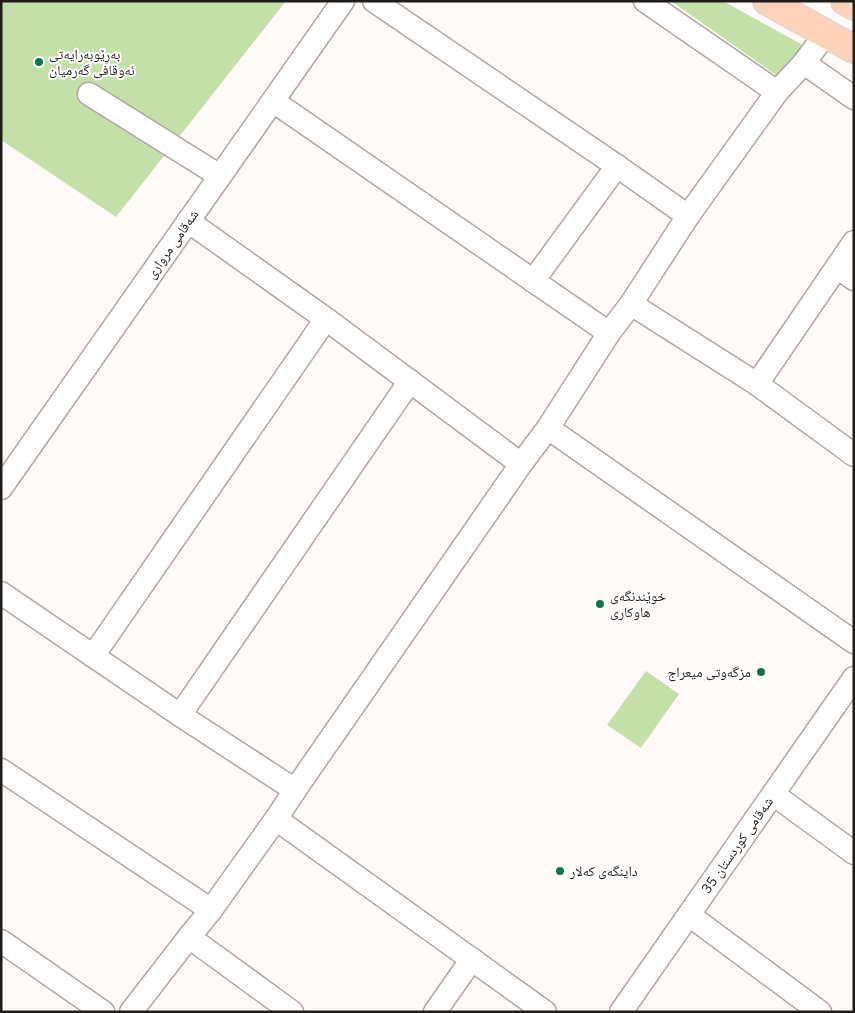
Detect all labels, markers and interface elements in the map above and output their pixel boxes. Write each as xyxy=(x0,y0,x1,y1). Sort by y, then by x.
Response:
place label: بەڕێوبەرایەتی ئەوقافی گەرمیان xyxy=(49,45,135,79)
marker: بەڕێوبەرایەتی ئەوقافی گەرمیان xyxy=(33,56,45,68)
street label: شەقامی مرواری xyxy=(142,206,202,282)
place label: خوێندنگەی هاوکاری xyxy=(610,587,666,621)
marker: خوێندنگەی هاوکاری xyxy=(594,598,606,610)
place label: مزگەوتی میعراج xyxy=(667,663,751,682)
marker: مزگەوتی میعراج xyxy=(755,666,767,678)
street label: شەقامی کوردستان 35 xyxy=(697,793,777,897)
place label: داینگەی کەلار xyxy=(569,862,638,880)
marker: داینگەی کەلار xyxy=(554,865,566,877)

